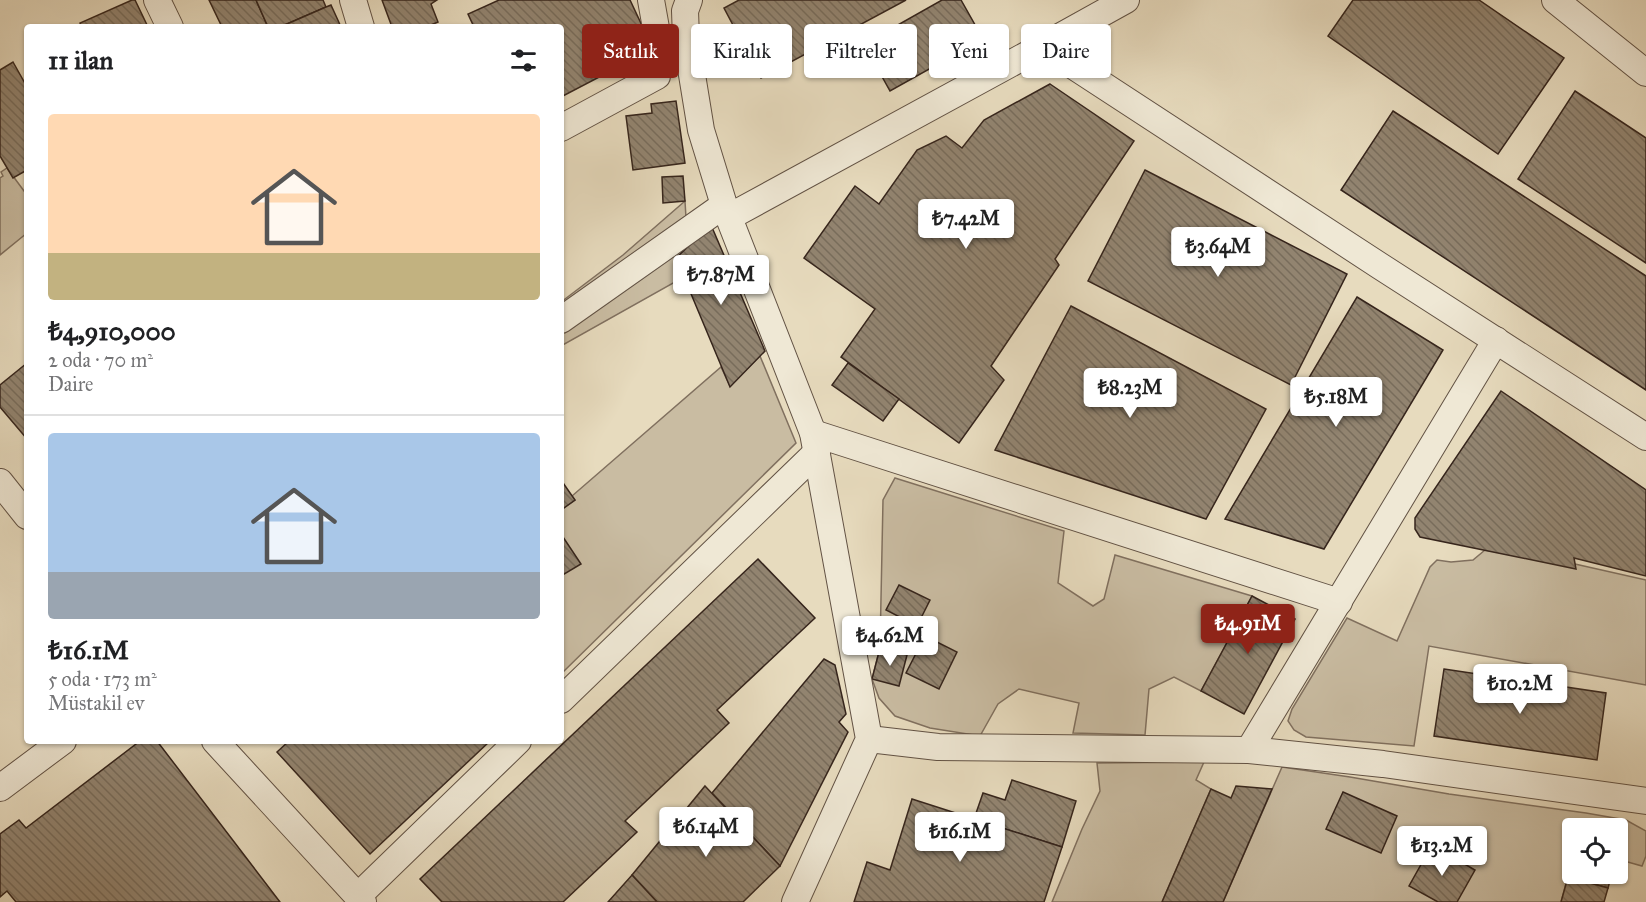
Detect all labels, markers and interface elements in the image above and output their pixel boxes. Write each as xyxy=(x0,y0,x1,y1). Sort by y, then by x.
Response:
chip: Satılık xyxy=(582,24,679,78)
chip: Kiralık xyxy=(691,24,792,78)
chip: Filtreler xyxy=(804,24,917,78)
chip: Yeni xyxy=(929,24,1009,78)
chip: Daire xyxy=(1021,24,1111,78)
text: 11 ilan xyxy=(48,44,113,76)
icon: filters xyxy=(507,44,540,77)
icon: home xyxy=(240,153,348,261)
pin: ₺7.42M xyxy=(917,199,1015,250)
text: ₺7.42M xyxy=(932,206,1000,230)
pin: ₺3.64M xyxy=(1169,227,1267,278)
text: ₺3.64M xyxy=(1185,234,1251,258)
pin: ₺7.87M xyxy=(672,255,770,306)
text: ₺7.87M xyxy=(687,262,755,286)
text: ₺4,910,000 xyxy=(48,315,176,347)
text: 2 oda · 70 m² xyxy=(48,348,153,372)
pin: ₺8.23M xyxy=(1081,368,1179,419)
text: Daire xyxy=(48,372,93,396)
text: ₺8.23M xyxy=(1098,375,1162,399)
pin: ₺5.18M xyxy=(1287,377,1385,428)
text: ₺5.18M xyxy=(1304,384,1368,408)
icon: home xyxy=(240,472,348,580)
pin: ₺4.91M xyxy=(1199,604,1297,655)
text: ₺4.91M xyxy=(1215,611,1281,635)
pin: ₺4.62M xyxy=(841,616,939,667)
text: ₺4.62M xyxy=(856,623,924,647)
text: ₺16.1M xyxy=(48,634,129,666)
pin: ₺10.2M xyxy=(1471,664,1569,715)
text: 5 oda · 173 m² xyxy=(48,667,157,691)
text: ₺10.2M xyxy=(1487,671,1553,695)
text: Müstakil ev xyxy=(48,691,144,715)
pin: ₺6.14M xyxy=(657,807,755,858)
pin: ₺16.1M xyxy=(911,812,1009,863)
text: ₺6.14M xyxy=(673,814,739,838)
map controls xyxy=(1562,818,1628,884)
button: locate xyxy=(1562,818,1628,884)
text: ₺16.1M xyxy=(929,819,991,843)
pin: ₺13.2M xyxy=(1393,826,1491,877)
text: ₺13.2M xyxy=(1411,833,1473,857)

